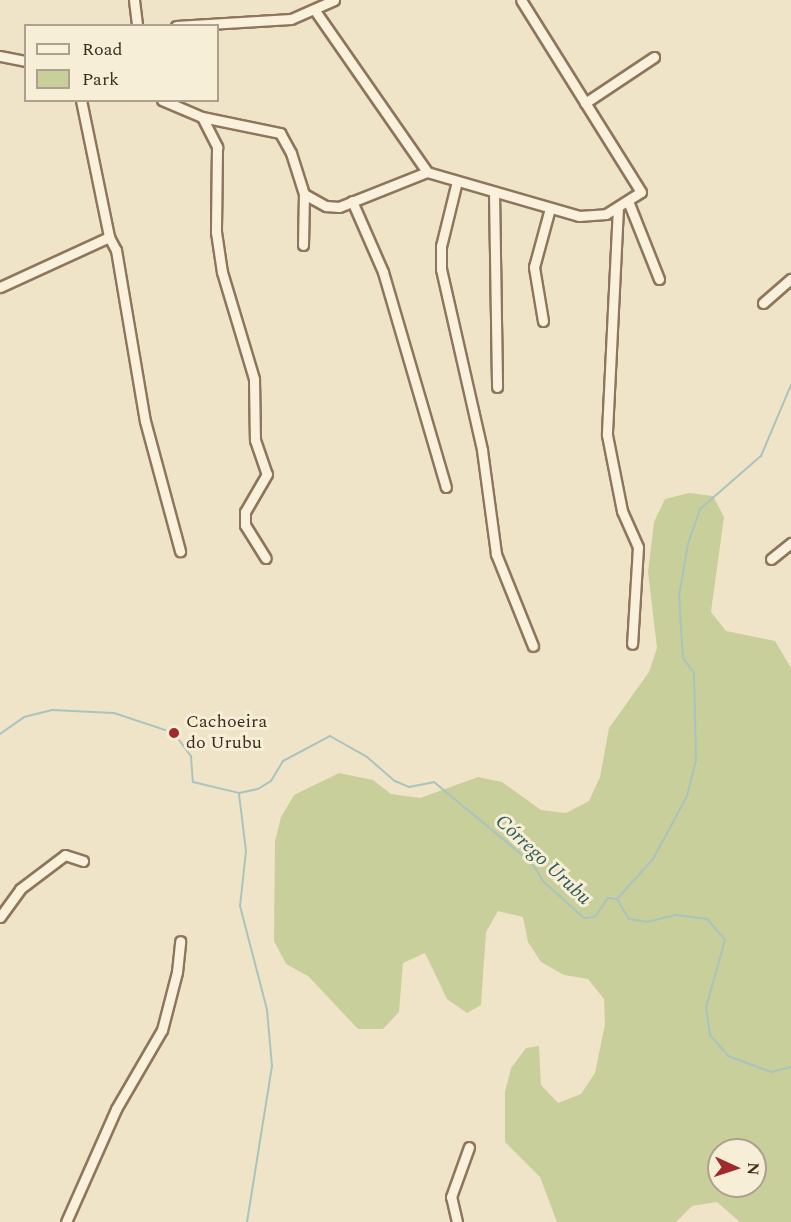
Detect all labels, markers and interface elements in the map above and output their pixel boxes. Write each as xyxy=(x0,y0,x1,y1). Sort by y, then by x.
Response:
legend xyxy=(24,24,219,102)
text: Road xyxy=(82,36,123,63)
text: Park xyxy=(82,66,119,93)
place label: Cachoeira do Urubu xyxy=(186,712,267,754)
marker: Cachoeira do Urubu xyxy=(167,726,181,740)
water label: Córrego Urubu xyxy=(490,810,596,910)
north arrow xyxy=(707,1138,767,1198)
text: N xyxy=(741,1162,765,1176)

